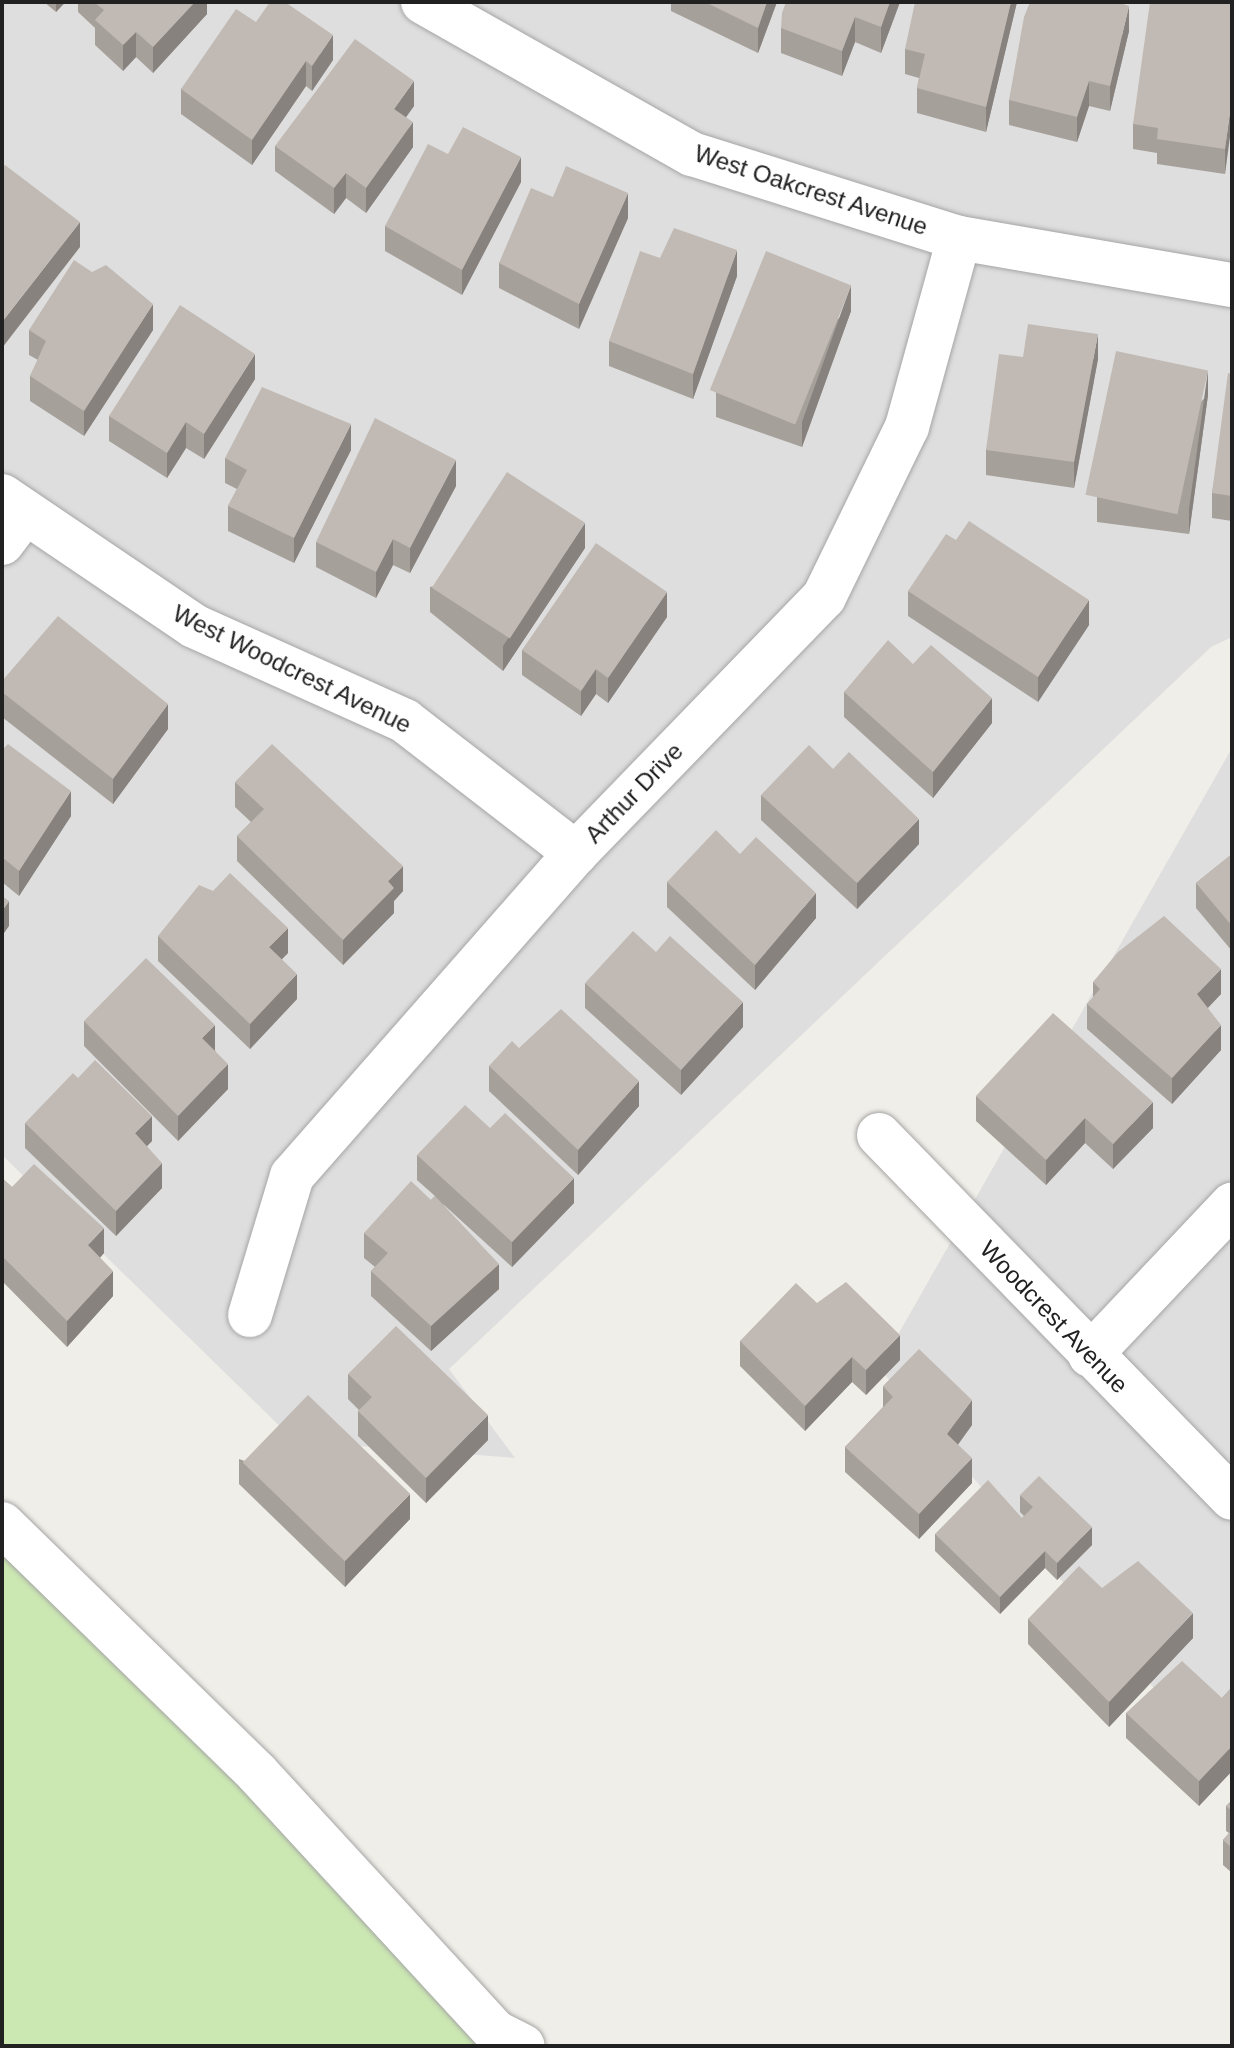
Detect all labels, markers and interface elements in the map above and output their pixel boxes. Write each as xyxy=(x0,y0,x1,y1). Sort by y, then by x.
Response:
street label: West Oakcrest Avenue xyxy=(690,139,932,241)
street label: West Woodcrest Avenue xyxy=(168,598,416,740)
street label: Arthur Drive xyxy=(579,737,689,849)
street label: Woodcrest Avenue xyxy=(974,1234,1134,1400)

